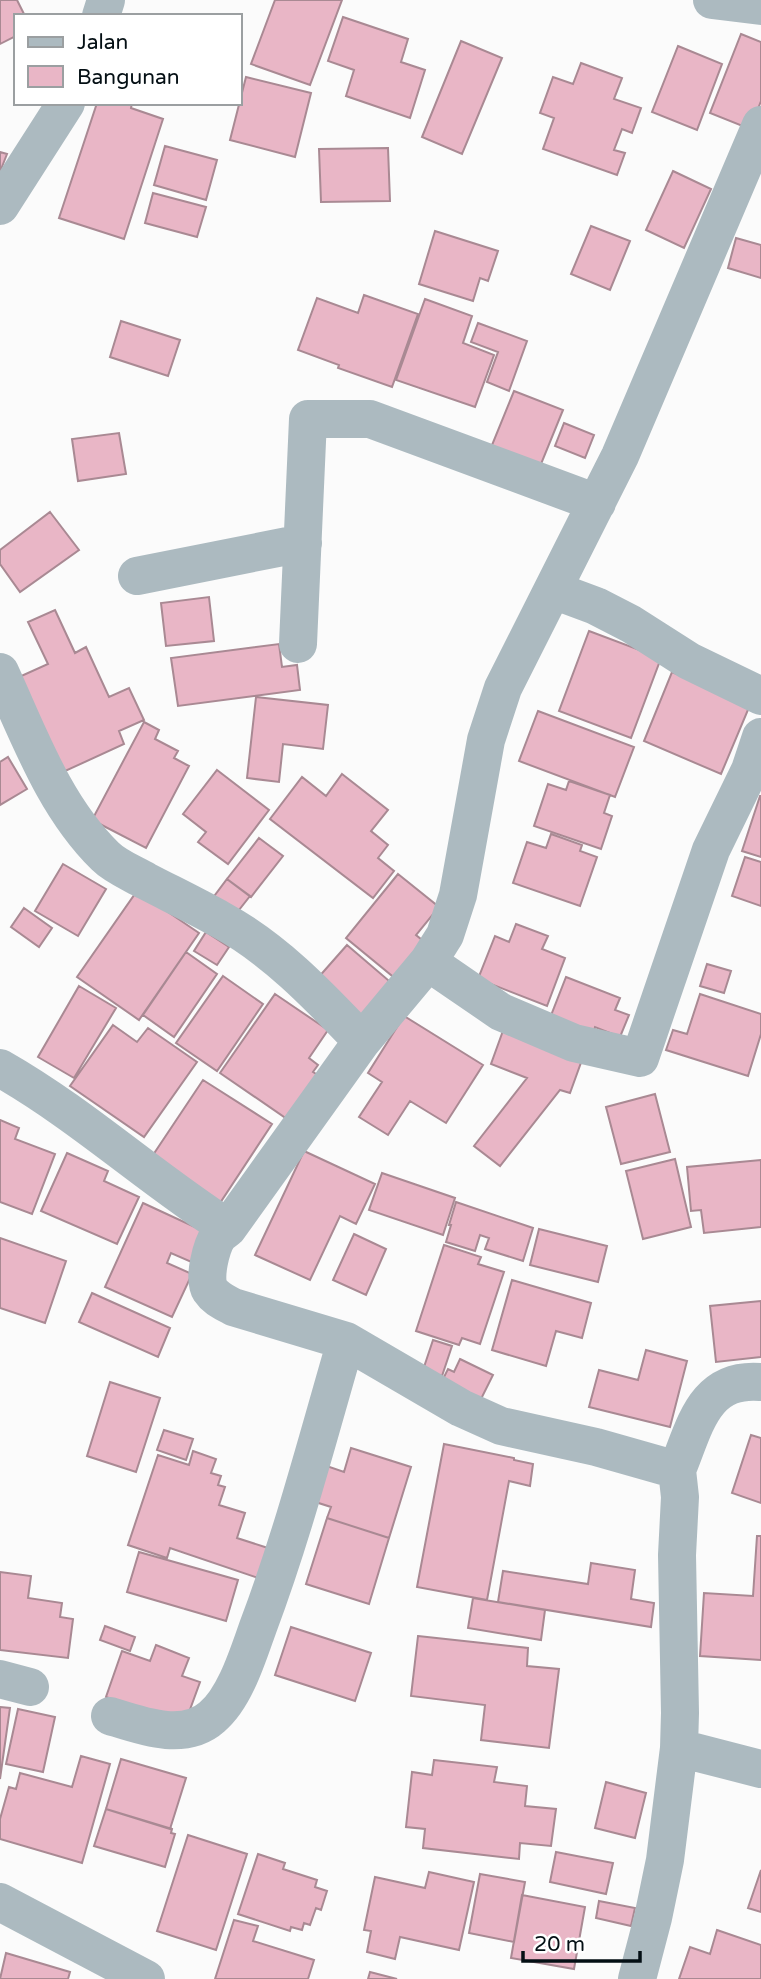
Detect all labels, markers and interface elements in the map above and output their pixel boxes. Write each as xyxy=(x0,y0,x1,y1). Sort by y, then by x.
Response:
legend xyxy=(14,14,242,105)
text: Jalan xyxy=(77,30,128,55)
text: Bangunan xyxy=(77,65,180,90)
scale bar xyxy=(523,1920,640,1964)
text: 20 m xyxy=(534,1932,585,1957)

